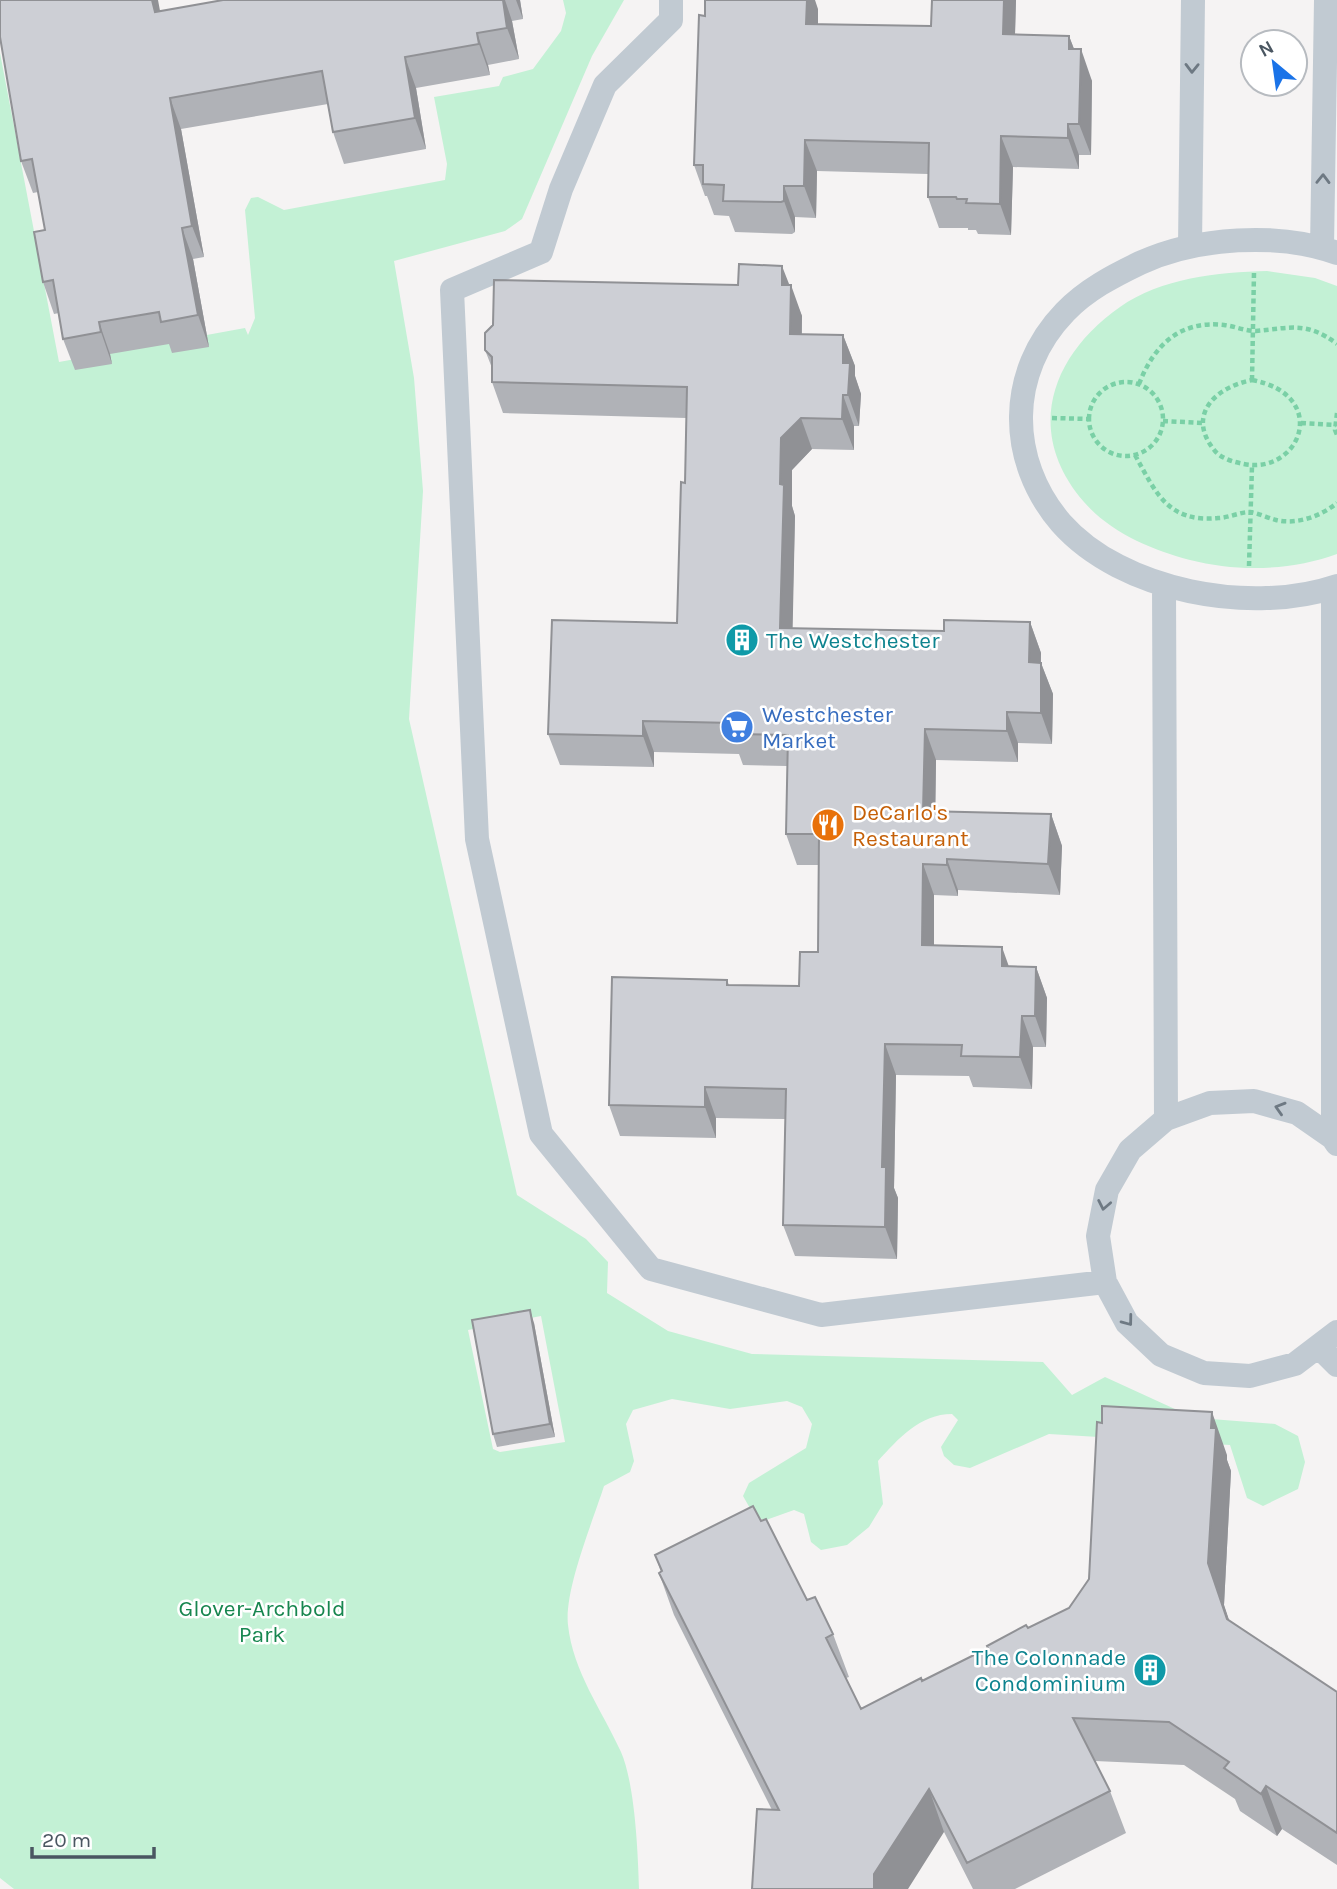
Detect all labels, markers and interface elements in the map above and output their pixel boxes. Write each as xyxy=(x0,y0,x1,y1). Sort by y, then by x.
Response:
north arrow xyxy=(1239,28,1309,98)
text: N xyxy=(1255,36,1278,62)
one-way arrow xyxy=(1184,63,1200,74)
one-way arrow xyxy=(1315,174,1331,184)
building icon: The Westchester xyxy=(723,621,761,659)
place label: The Westchester xyxy=(766,627,940,654)
place label: Westchester Market xyxy=(762,701,893,754)
supermarket icon: Westchester Market xyxy=(718,708,756,746)
place label: DeCarlo's Restaurant xyxy=(852,799,969,852)
restaurant icon: DeCarlo's Restaurant xyxy=(809,806,847,844)
one-way arrow xyxy=(1274,1102,1286,1117)
one-way arrow xyxy=(1097,1200,1112,1211)
one-way arrow xyxy=(1120,1314,1132,1326)
park label: Glover-Archbold Park xyxy=(178,1595,346,1648)
place label: The Colonnade Condominium xyxy=(972,1644,1126,1697)
building icon: The Colonnade Condominium xyxy=(1131,1651,1169,1689)
scale bar xyxy=(32,1815,154,1859)
text: 20 m xyxy=(42,1828,91,1852)

